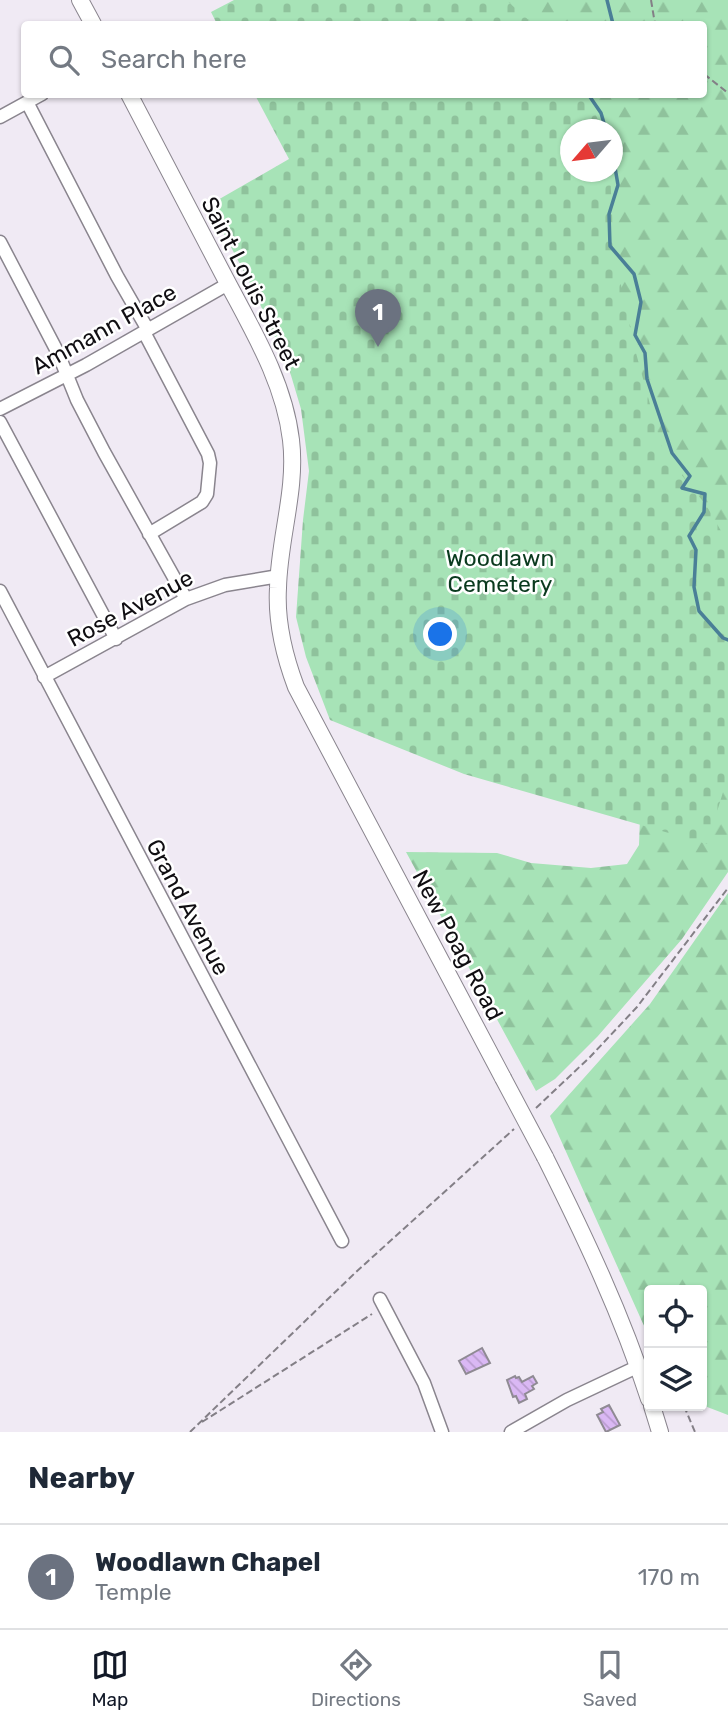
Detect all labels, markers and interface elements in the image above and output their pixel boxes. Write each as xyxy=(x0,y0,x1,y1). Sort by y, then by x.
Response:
search box xyxy=(21,21,707,98)
icon: search xyxy=(45,41,83,79)
text: Search here xyxy=(101,44,247,75)
north arrow xyxy=(560,119,623,182)
street label: Saint Louis Street xyxy=(195,192,307,374)
street label: Ammann Place xyxy=(27,278,181,380)
pin: 1 xyxy=(355,289,401,347)
park label: Woodlawn Cemetery xyxy=(446,544,554,598)
street label: Rose Avenue xyxy=(62,563,198,653)
your location xyxy=(423,617,457,651)
street label: Grand Avenue xyxy=(140,834,236,980)
street label: New Poag Road xyxy=(407,865,509,1025)
map controls xyxy=(644,1285,707,1411)
button: locate xyxy=(644,1285,707,1348)
button: layers xyxy=(644,1348,707,1411)
text: Nearby xyxy=(28,1460,135,1496)
text: Woodlawn Chapel xyxy=(95,1547,321,1578)
text: 1 xyxy=(45,1563,57,1591)
text: 170 m xyxy=(638,1563,700,1591)
text: Temple xyxy=(95,1578,172,1606)
tab: Map xyxy=(91,1646,129,1711)
tab: Directions xyxy=(311,1646,401,1711)
tab: Saved xyxy=(583,1646,637,1711)

